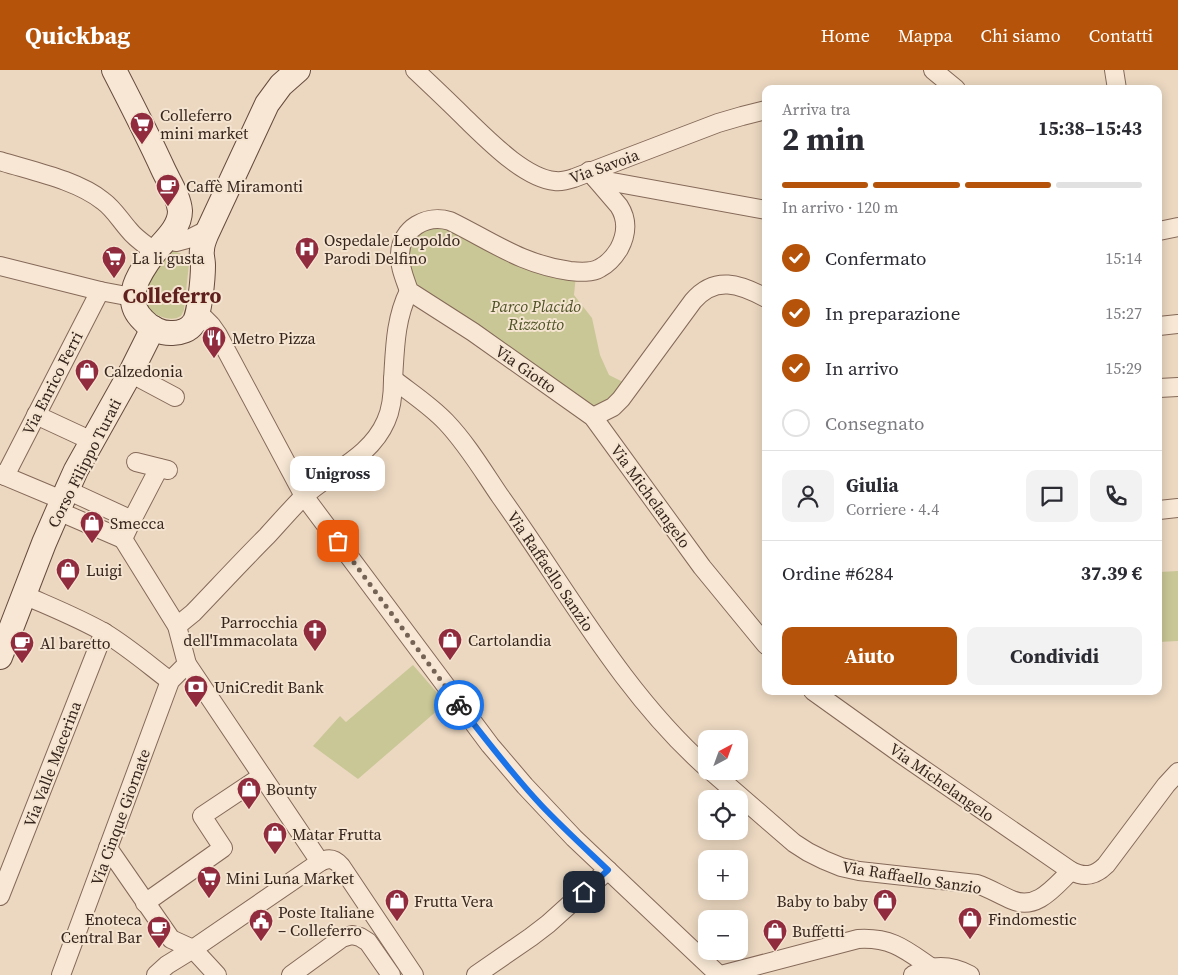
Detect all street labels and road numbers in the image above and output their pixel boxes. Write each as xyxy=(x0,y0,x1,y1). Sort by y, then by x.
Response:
street label: Via Savoia xyxy=(566,143,643,189)
street label: Via Enrico Ferri xyxy=(16,327,88,438)
street label: Via Giotto xyxy=(491,340,561,398)
street label: Corso Filippo Turati xyxy=(42,394,126,531)
street label: Via Michelangelo xyxy=(606,440,696,553)
street label: Via Raffaello Sanzio xyxy=(502,506,600,636)
street label: Via Valle Macerina xyxy=(18,697,86,830)
street label: Via Michelangelo xyxy=(885,738,999,827)
street label: Via Cinque Giornate xyxy=(85,746,155,888)
street label: Via Raffaello Sanzio xyxy=(841,855,984,899)

